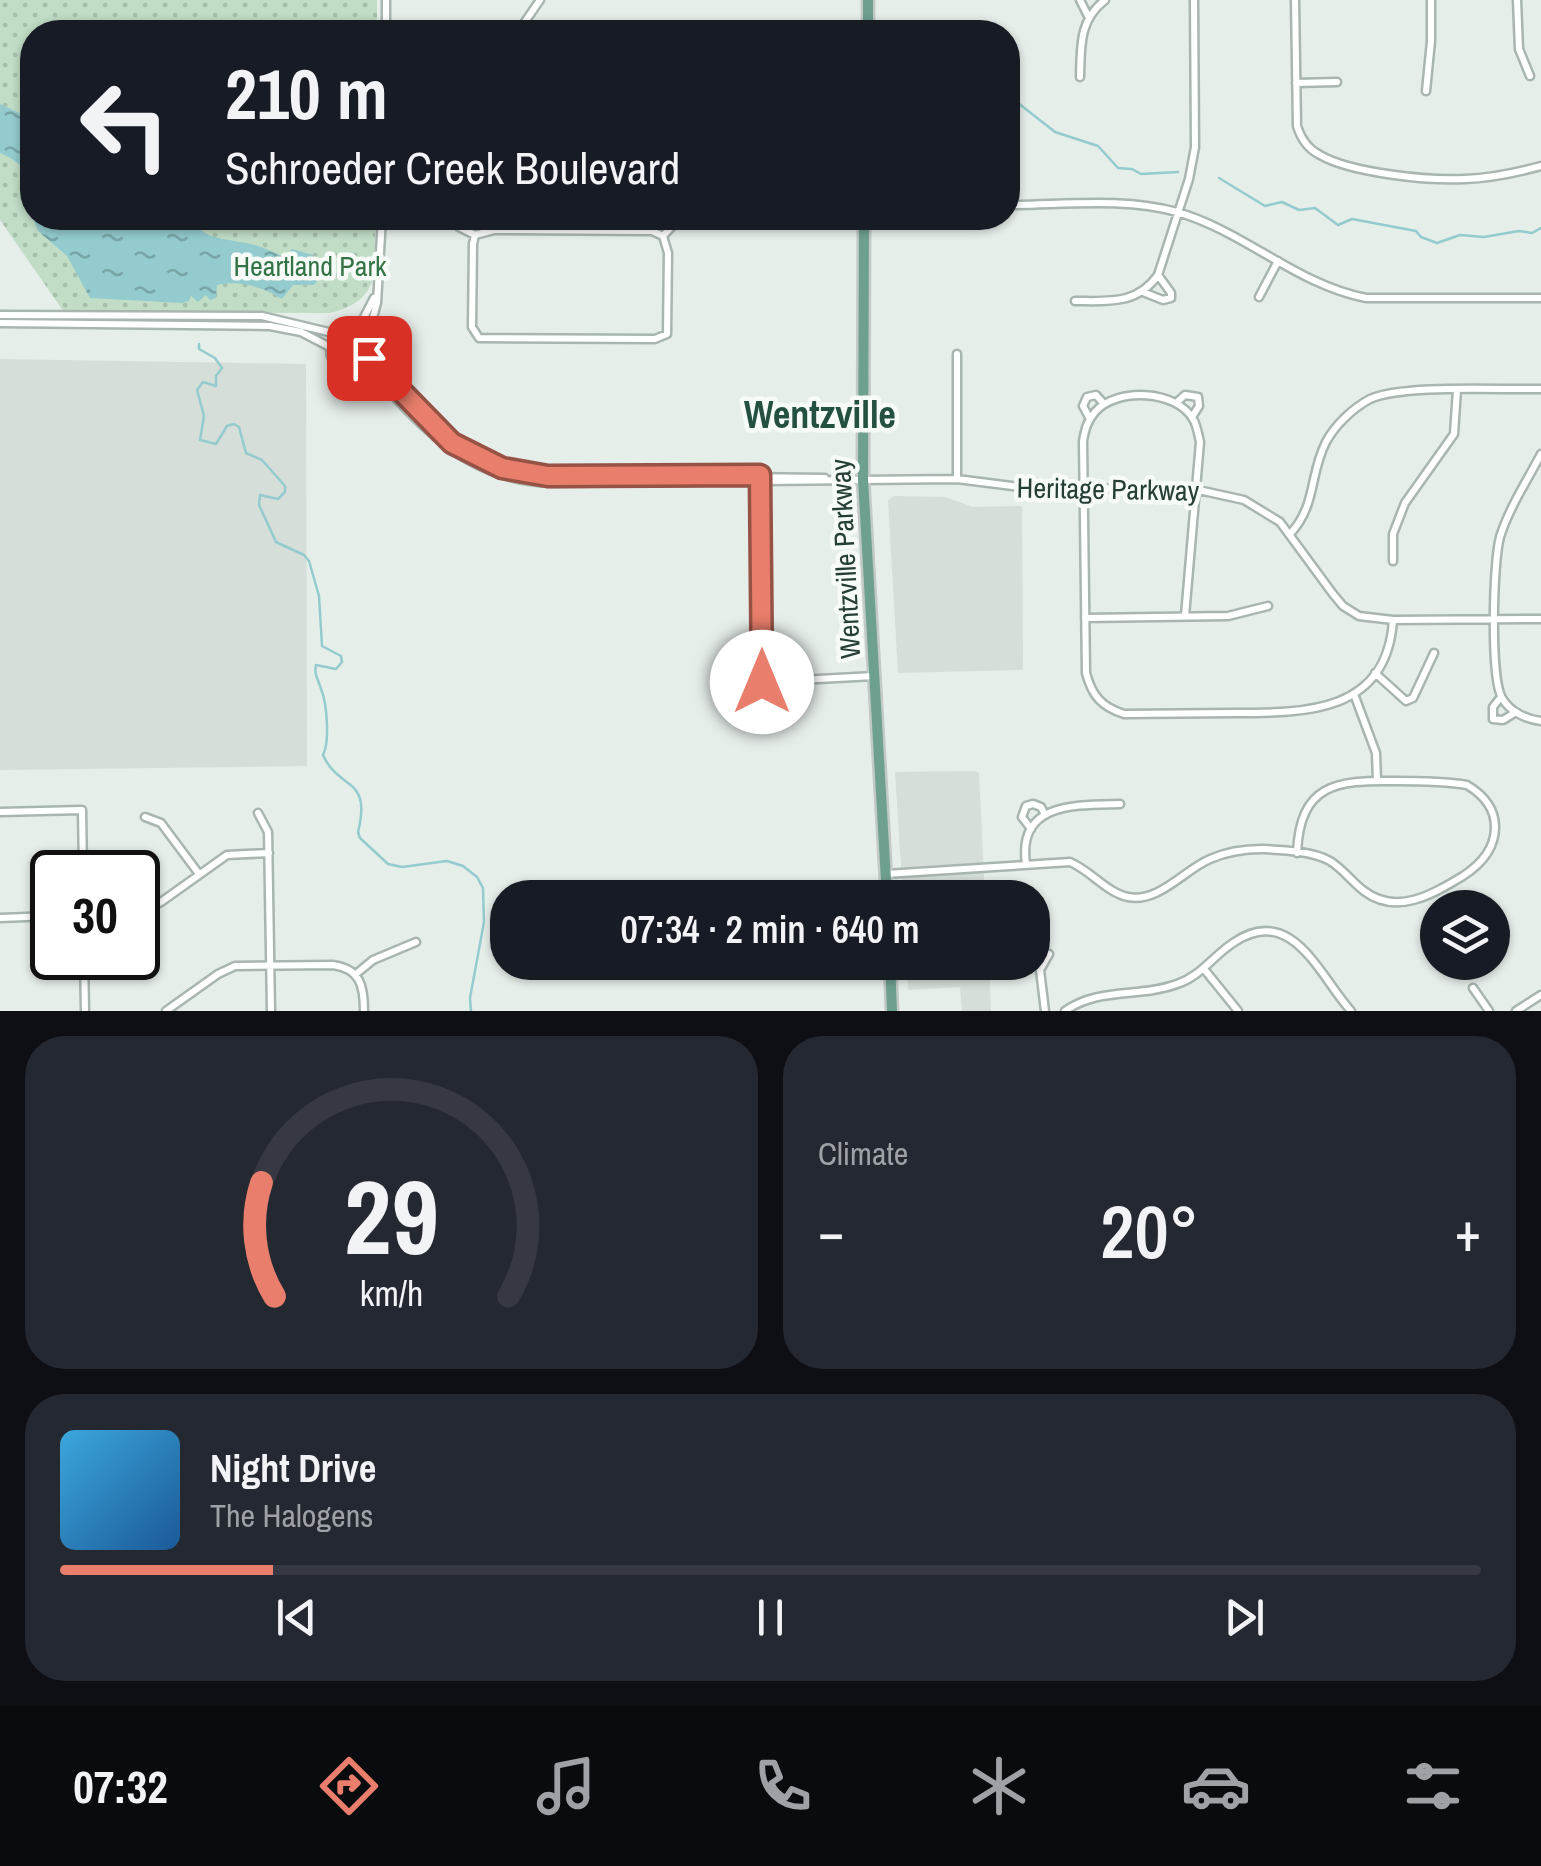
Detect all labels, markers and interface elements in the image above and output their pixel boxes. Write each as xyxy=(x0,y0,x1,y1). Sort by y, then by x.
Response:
text: 210 m xyxy=(225,47,388,141)
icon: left xyxy=(60,60,190,190)
text: Schroeder Creek Boulevard xyxy=(225,137,680,198)
park label: Heartland Park xyxy=(233,247,387,285)
pin xyxy=(327,316,412,401)
icon: arrive xyxy=(342,331,397,386)
district label: Wentzville xyxy=(744,389,896,440)
street label: Wentzville Parkway xyxy=(821,458,869,660)
street label: Heritage Parkway xyxy=(1016,468,1200,510)
position arrow xyxy=(710,630,814,734)
speed limit sign: 30 xyxy=(30,850,160,980)
map controls xyxy=(1420,890,1510,980)
button: layers xyxy=(1420,890,1510,980)
text: 07:34 · 2 min · 640 m xyxy=(620,904,920,955)
text: Climate xyxy=(818,1132,908,1175)
text: 29 xyxy=(344,1146,439,1286)
text: 20° xyxy=(1100,1180,1199,1281)
text: − xyxy=(818,1194,844,1268)
text: + xyxy=(1455,1194,1481,1268)
text: km/h xyxy=(360,1269,423,1317)
text: Night Drive xyxy=(210,1443,376,1494)
text: The Halogens xyxy=(210,1494,373,1537)
icon: previous xyxy=(269,1590,324,1645)
icon: pause xyxy=(743,1590,798,1645)
icon: next xyxy=(1217,1590,1272,1645)
icon: directions xyxy=(314,1751,384,1821)
icon: music xyxy=(531,1751,601,1821)
icon: phone xyxy=(748,1751,818,1821)
icon: climate xyxy=(964,1751,1034,1821)
icon: car xyxy=(1181,1751,1251,1821)
icon: filters xyxy=(1398,1751,1468,1821)
text: 07:32 xyxy=(73,1756,168,1817)

